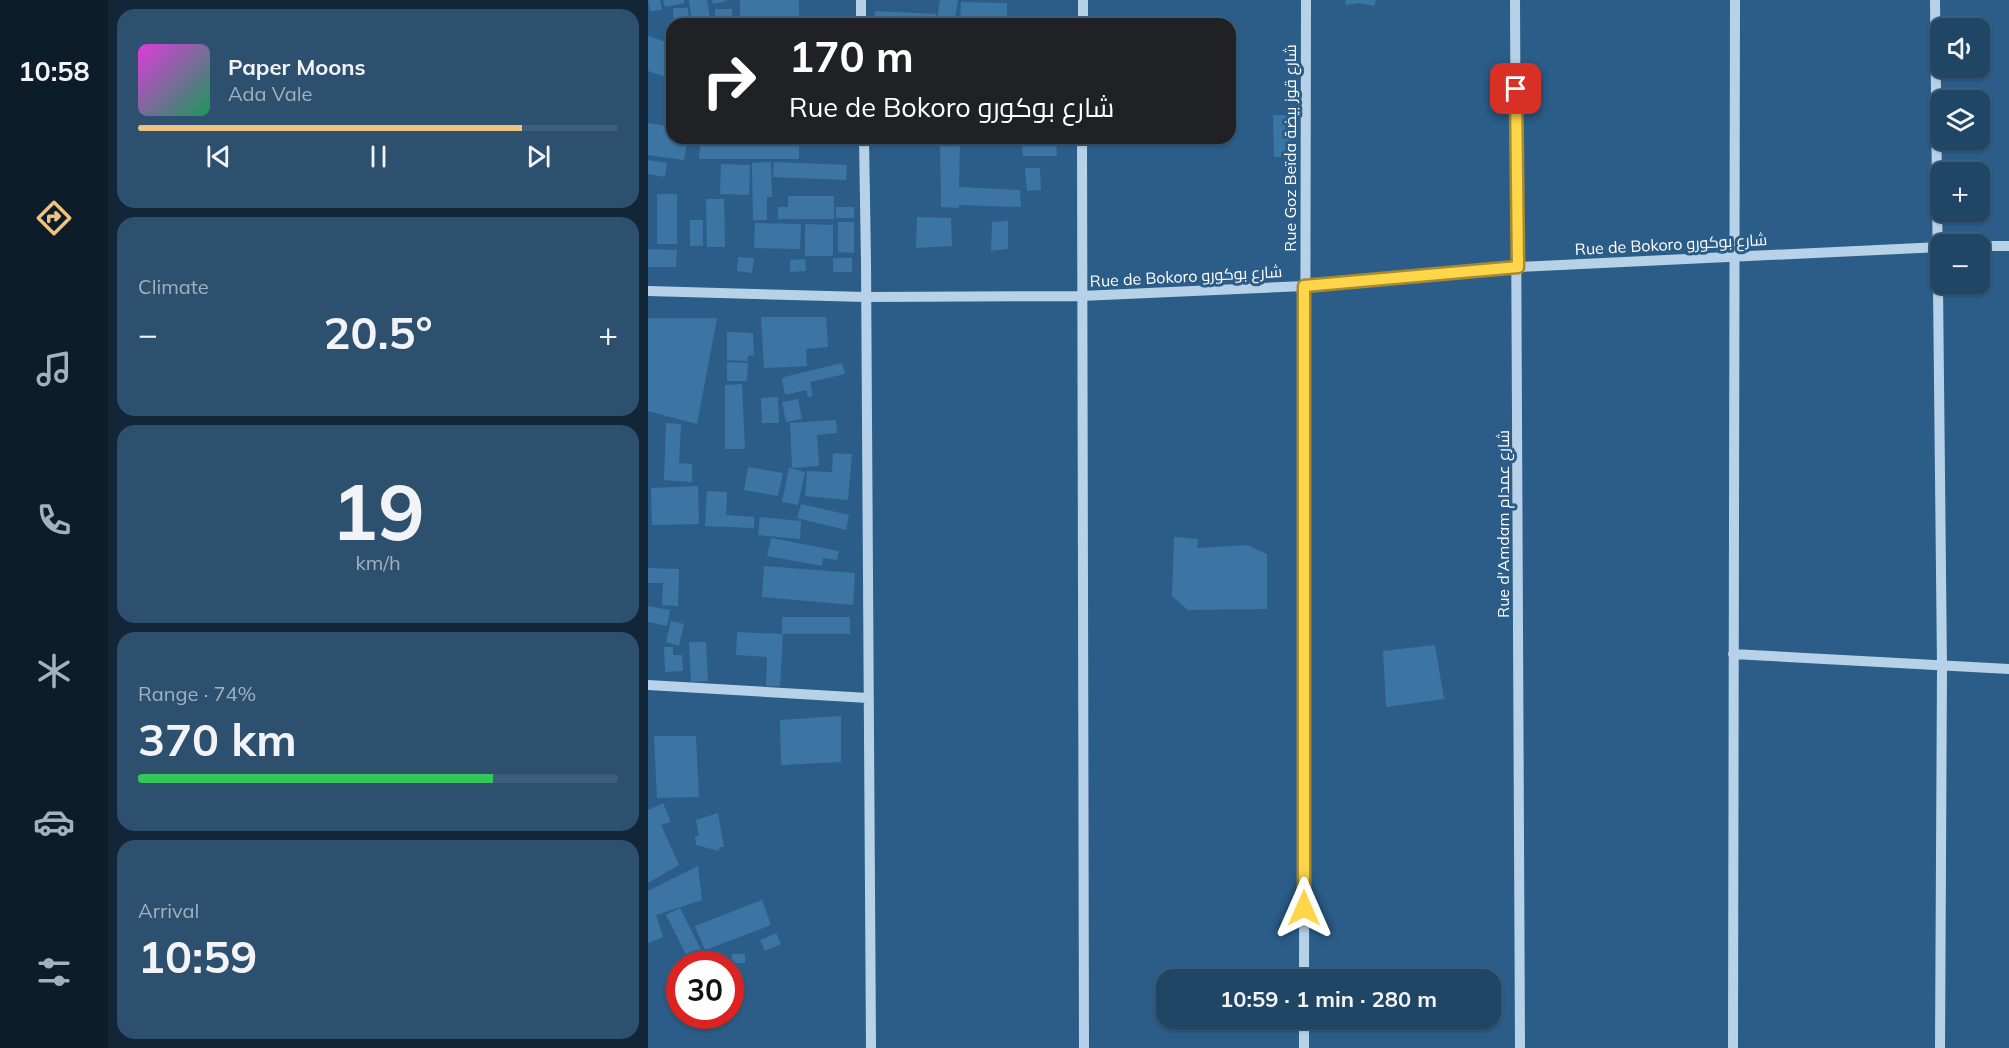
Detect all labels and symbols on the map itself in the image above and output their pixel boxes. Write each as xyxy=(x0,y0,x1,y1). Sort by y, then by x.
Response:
street label: Rue Goz Beïda شارع قوز بيضة xyxy=(1280,44,1302,252)
pin xyxy=(1490,63,1541,114)
street label: Rue de Bokoro شارع بوكورو xyxy=(1574,229,1768,261)
street label: Rue de Bokoro شارع بوكورو xyxy=(1089,261,1283,293)
street label: Rue d'Amdam شارع عمدام xyxy=(1493,430,1515,618)
position arrow xyxy=(1272,876,1336,940)
speed limit sign: 30 xyxy=(666,951,744,1029)

